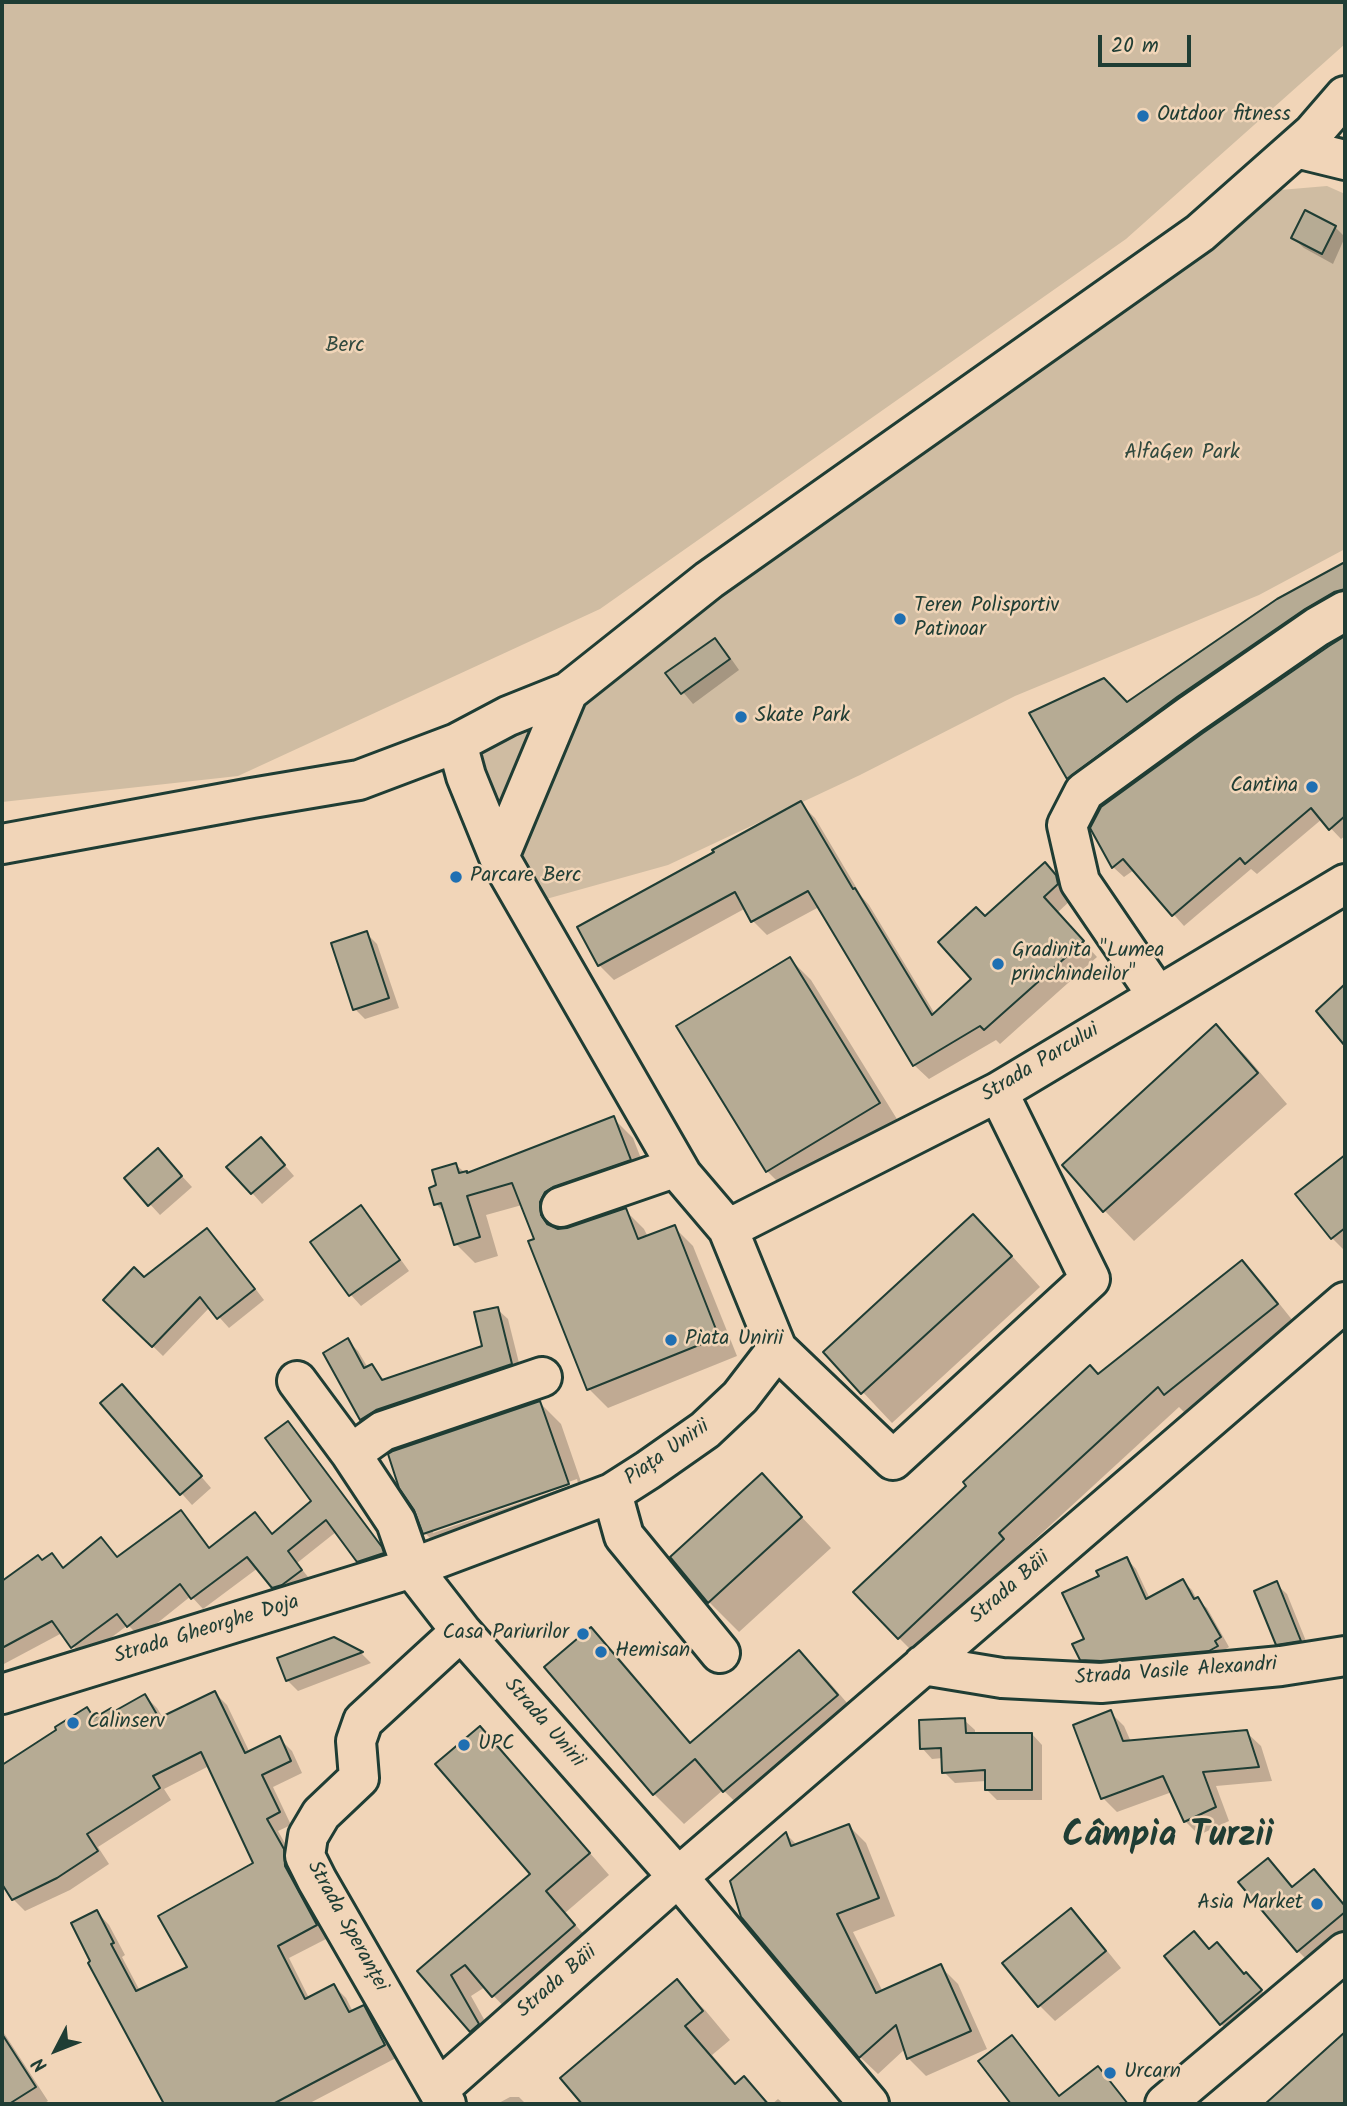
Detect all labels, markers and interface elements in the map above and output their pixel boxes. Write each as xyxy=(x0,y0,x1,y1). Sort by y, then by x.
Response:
scale bar xyxy=(1102,21,1195,65)
text: 20 m xyxy=(1111,30,1159,63)
place label: Outdoor fitness xyxy=(1157,103,1291,129)
marker: Outdoor fitness xyxy=(1135,108,1151,124)
park label: Berc xyxy=(325,334,365,360)
park label: AlfaGen Park xyxy=(1124,441,1240,467)
place label: Teren Polisportiv Patinoar xyxy=(914,594,1059,644)
marker: Teren Polisportiv Patinoar xyxy=(892,611,908,627)
place label: Skate Park xyxy=(755,704,850,730)
marker: Skate Park xyxy=(733,709,749,725)
place label: Cantina xyxy=(1230,774,1298,800)
marker: Cantina xyxy=(1304,779,1320,795)
place label: Parcare Berc xyxy=(470,864,581,890)
marker: Parcare Berc xyxy=(448,869,464,885)
place label: Gradinita "Lumea princhindeilor" xyxy=(1012,939,1164,989)
marker: Gradinita "Lumea princhindeilor" xyxy=(990,956,1006,972)
street label: Strada Parcului xyxy=(978,1019,1104,1109)
place label: Piata Unirii xyxy=(685,1327,783,1353)
marker: Piata Unirii xyxy=(663,1332,679,1348)
street label: Piața Unirii xyxy=(621,1416,715,1492)
street label: Strada Băii xyxy=(966,1547,1056,1631)
street label: Strada Gheorghe Doja xyxy=(111,1591,303,1671)
place label: Casa Pariurilor xyxy=(442,1621,569,1647)
marker: Casa Pariurilor xyxy=(575,1626,591,1642)
place label: Hemisan xyxy=(615,1639,690,1665)
marker: Hemisan xyxy=(593,1644,609,1660)
street label: Strada Vasile Alexandri xyxy=(1074,1653,1278,1693)
street label: Strada Unirii xyxy=(497,1674,589,1774)
place label: Calinserv xyxy=(87,1710,165,1736)
marker: Calinserv xyxy=(65,1715,81,1731)
place label: UPC xyxy=(478,1732,515,1758)
marker: UPC xyxy=(456,1737,472,1753)
district label: Câmpia Turzii xyxy=(1062,1818,1274,1860)
street label: Strada Speranței xyxy=(300,1857,392,1997)
place label: Asia Market xyxy=(1197,1891,1303,1917)
marker: Asia Market xyxy=(1309,1896,1325,1912)
street label: Strada Băii xyxy=(513,1941,603,2025)
north arrow xyxy=(21,2015,91,2085)
text: N xyxy=(25,2050,56,2079)
place label: Urcarn xyxy=(1124,2060,1181,2086)
marker: Urcarn xyxy=(1102,2065,1118,2081)

